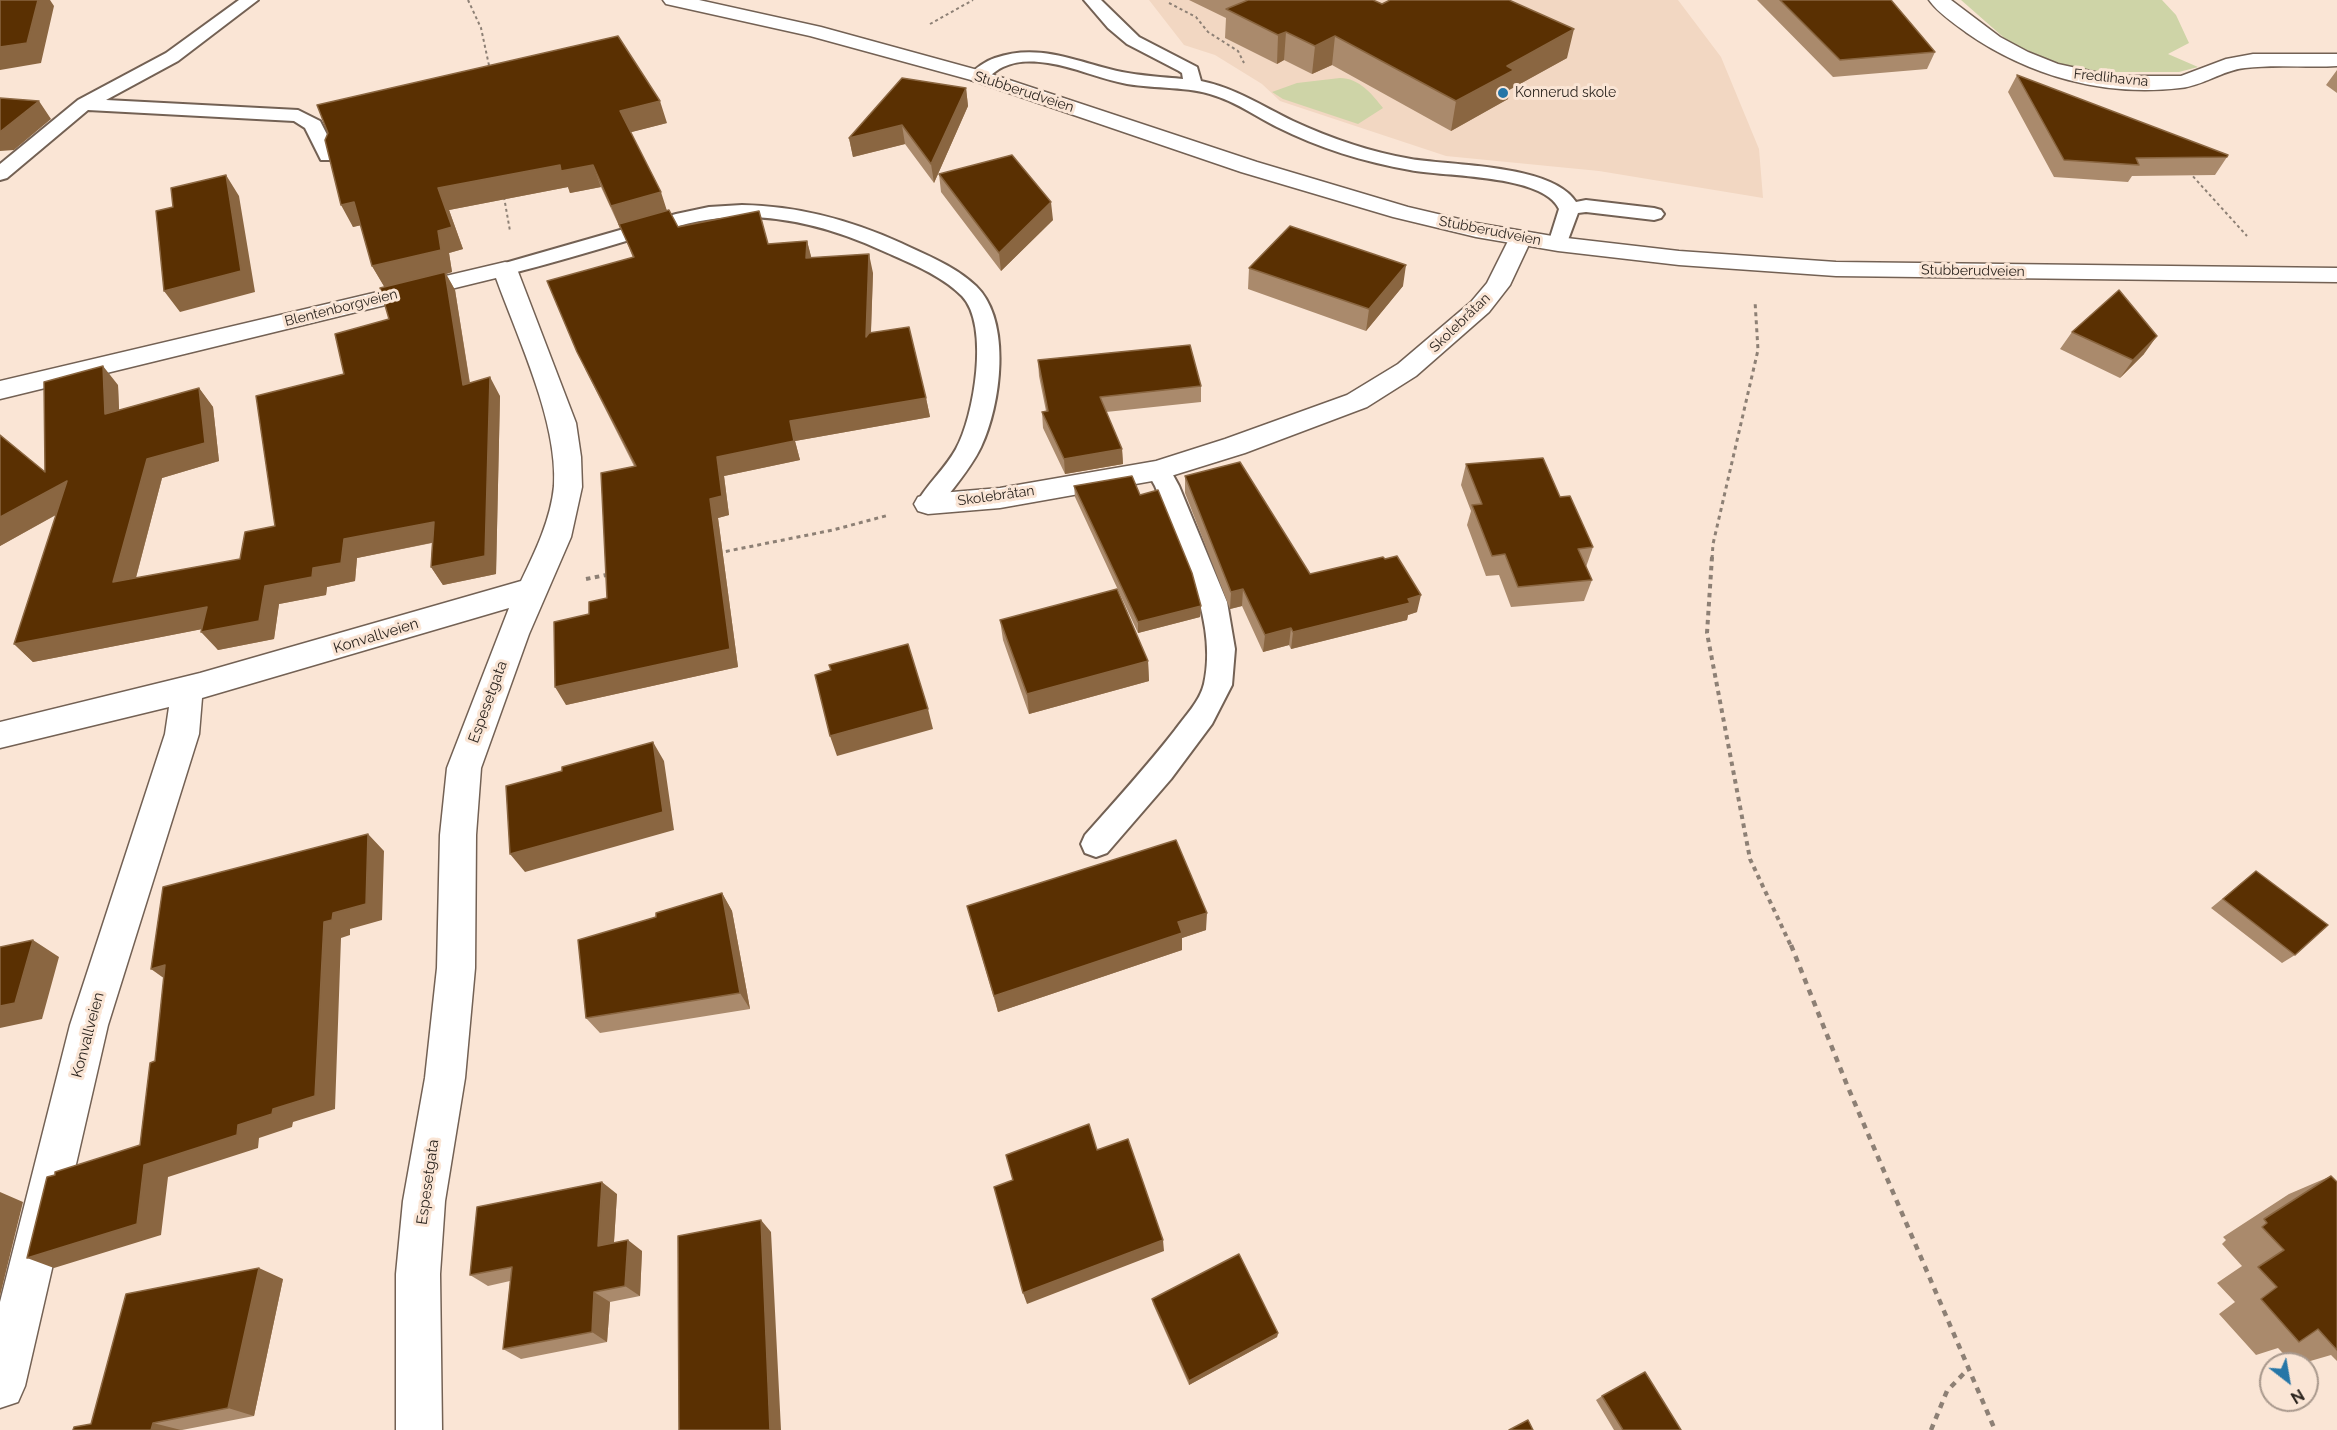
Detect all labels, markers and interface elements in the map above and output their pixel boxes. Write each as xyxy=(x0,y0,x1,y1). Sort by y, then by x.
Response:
street label: Fredlihavna xyxy=(2073,66,2149,90)
street label: Stubberudveien xyxy=(972,68,1076,116)
place label: Konnerud skole xyxy=(1515,85,1616,101)
marker: Konnerud skole xyxy=(1496,86,1510,100)
street label: Stubberudveien xyxy=(1438,213,1542,249)
street label: Stubberudveien xyxy=(1921,262,2025,280)
street label: Blentenborgveien xyxy=(283,286,399,330)
street label: Skolebråtan xyxy=(1426,290,1494,356)
street label: Skolebråtan xyxy=(956,482,1036,510)
street label: Konvallveien xyxy=(331,615,421,657)
street label: Espesetgata xyxy=(465,659,511,745)
street label: Konvallveien xyxy=(68,990,108,1080)
street label: Espesetgata xyxy=(413,1138,443,1226)
north arrow xyxy=(2259,1352,2319,1412)
text: N xyxy=(2287,1385,2308,1407)

